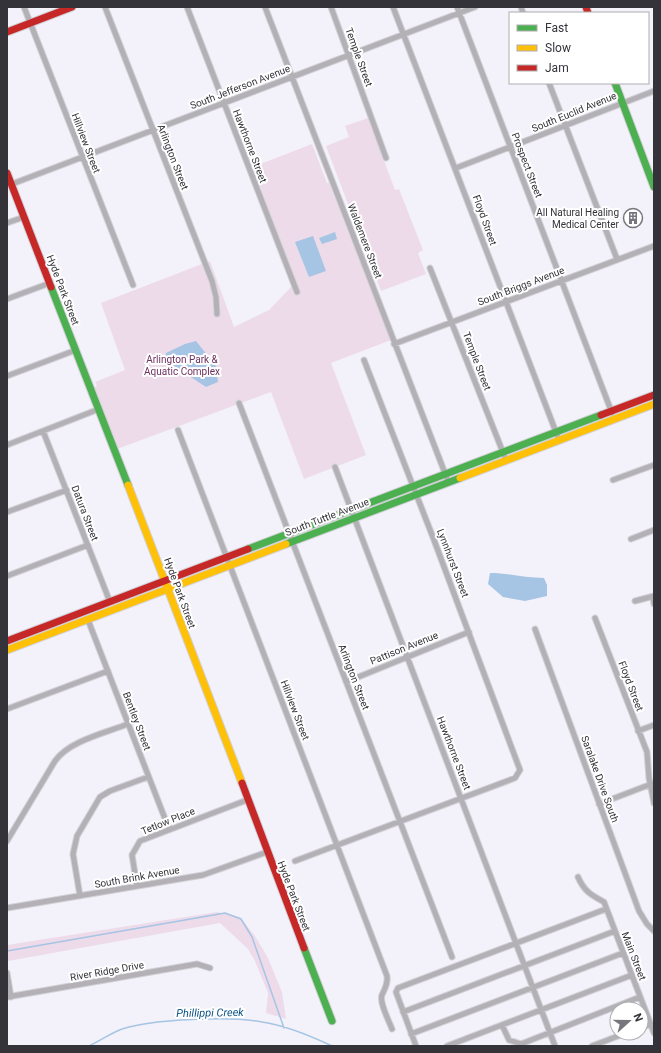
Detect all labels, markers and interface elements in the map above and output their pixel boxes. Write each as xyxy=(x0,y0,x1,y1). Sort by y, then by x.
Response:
legend xyxy=(509,12,649,84)
text: Fast xyxy=(545,21,568,35)
street label: Temple Street xyxy=(343,26,375,88)
text: Slow xyxy=(545,41,571,55)
text: Jam xyxy=(545,61,569,75)
street label: South Jefferson Avenue xyxy=(188,63,292,111)
street label: South Euclid Avenue xyxy=(530,90,618,134)
street label: Hawthorne Street xyxy=(231,108,269,184)
street label: Hillview Street xyxy=(70,111,102,175)
street label: Arlington Street xyxy=(155,123,191,191)
street label: Prospect Street xyxy=(510,131,544,199)
street label: Floyd Street xyxy=(471,193,499,247)
street label: Waldemere Street xyxy=(346,202,384,280)
place label: All Natural Healing Medical Center xyxy=(536,207,620,230)
building icon: All Natural Healing Medical Center xyxy=(622,207,644,229)
street label: Hyde Park Street xyxy=(45,253,81,327)
street label: South Briggs Avenue xyxy=(476,264,566,308)
street label: Temple Street xyxy=(461,330,493,392)
park label: Arlington Park & Aquatic Complex xyxy=(144,354,220,377)
street label: Datura Street xyxy=(69,484,101,542)
street label: South Tuttle Avenue xyxy=(284,496,370,538)
street label: Lynnhurst Street xyxy=(435,527,471,599)
street label: Hyde Park Street xyxy=(162,556,198,630)
street label: Pattison Avenue xyxy=(368,629,440,667)
street label: Arlington Street xyxy=(336,643,372,711)
street label: Floyd Street xyxy=(616,659,646,713)
street label: Hillview Street xyxy=(279,678,311,742)
street label: Bentley Street xyxy=(121,690,153,752)
street label: Hawthorne Street xyxy=(435,715,473,791)
street label: Saralake Drive South xyxy=(579,734,621,824)
street label: Tetlow Place xyxy=(140,805,196,837)
street label: Hyde Park Street xyxy=(276,859,312,933)
street label: South Brink Avenue xyxy=(94,864,180,890)
street label: Main Street xyxy=(620,930,648,982)
street label: River Ridge Drive xyxy=(69,959,145,983)
north arrow xyxy=(609,1001,649,1041)
water label: Phillippi Creek xyxy=(176,1006,244,1020)
text: N xyxy=(630,1012,645,1024)

